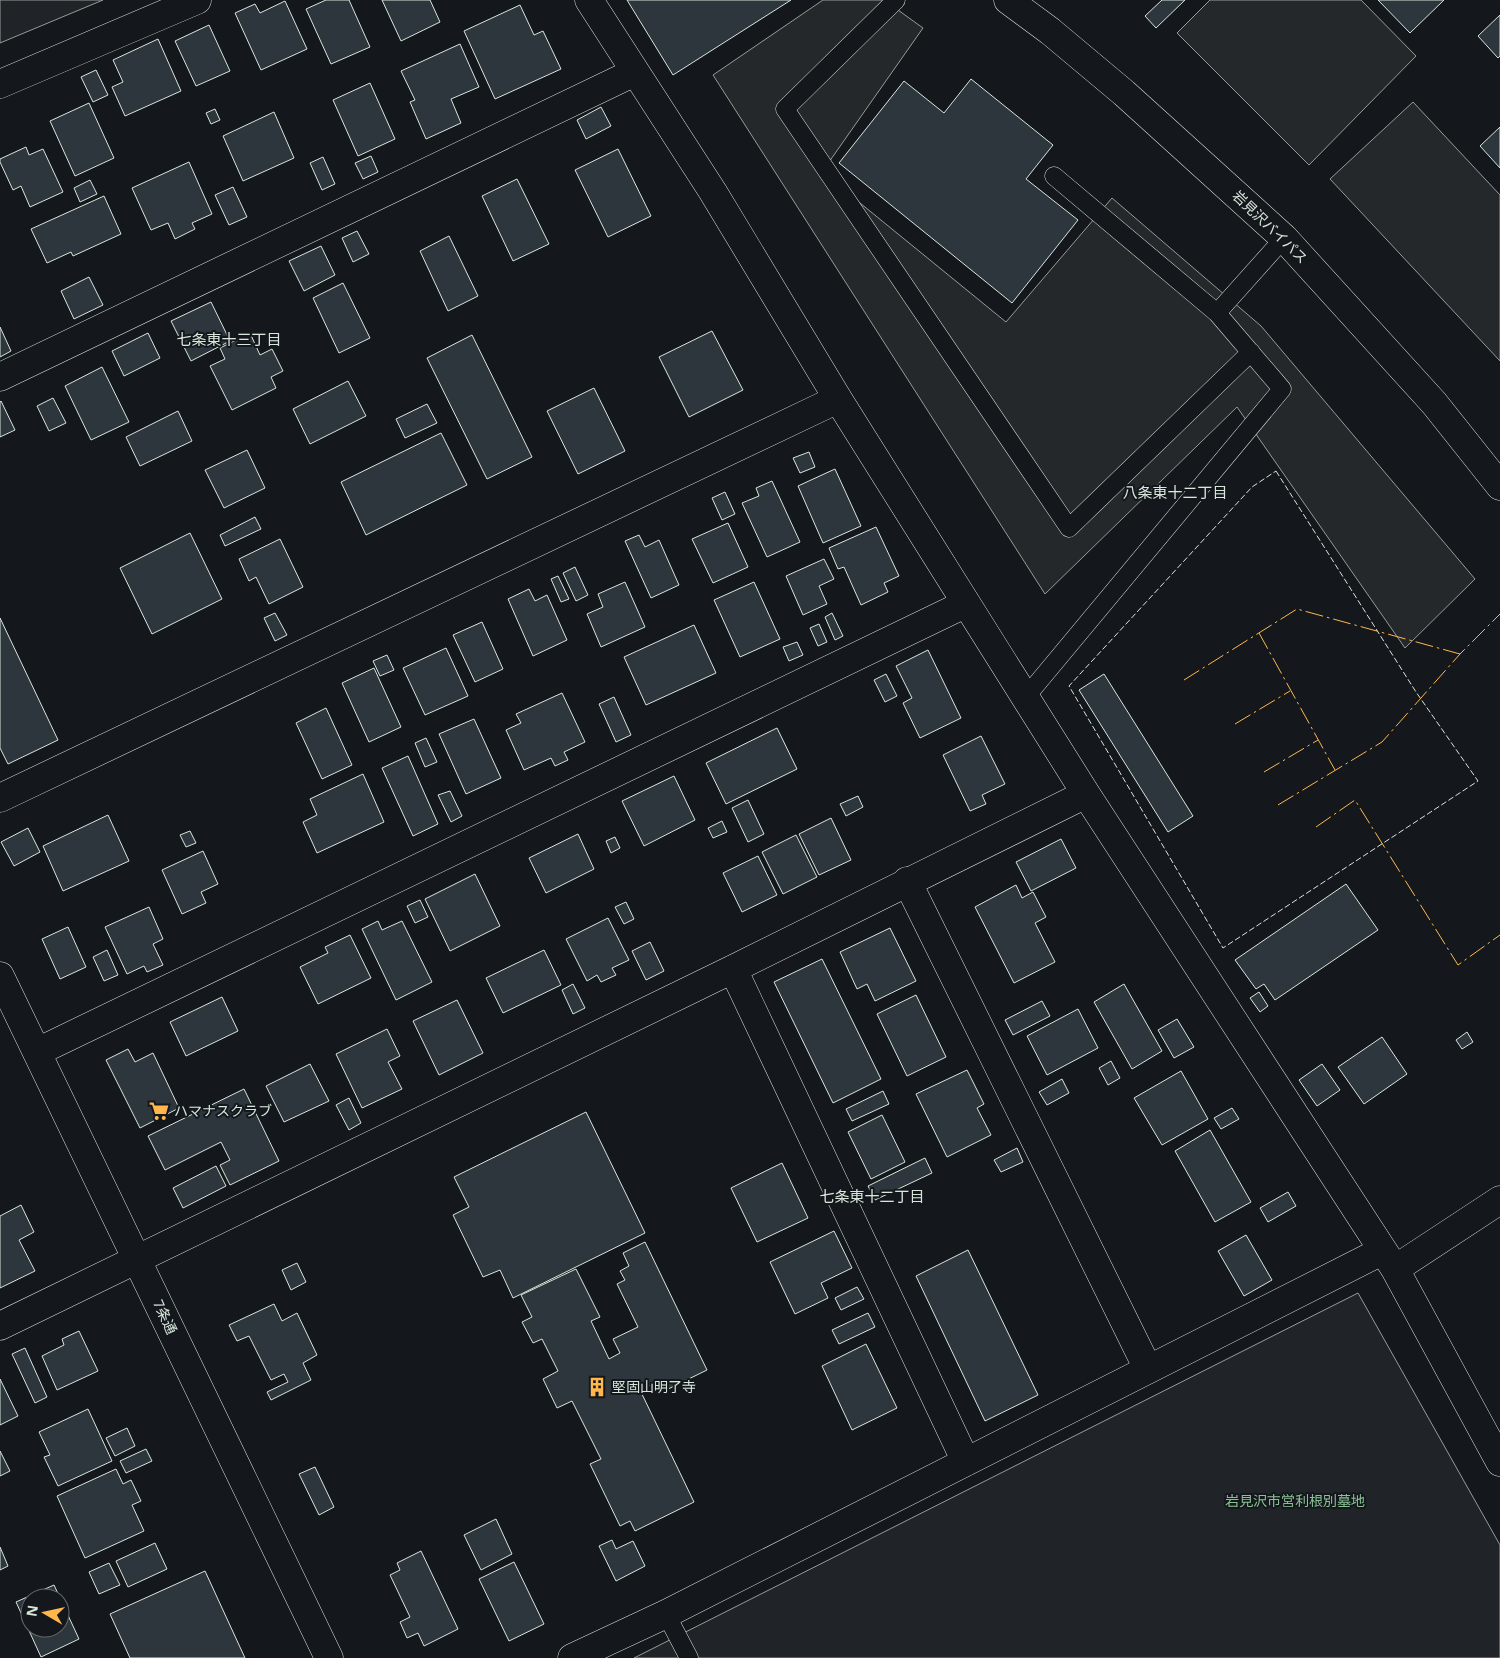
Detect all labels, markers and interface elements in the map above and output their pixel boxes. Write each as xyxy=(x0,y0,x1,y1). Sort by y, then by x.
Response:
street label: 岩見沢バイパス xyxy=(1229,186,1312,267)
district label: 七条東十三丁目 xyxy=(176,329,282,349)
district label: 八条東十二丁目 xyxy=(1122,482,1228,502)
supermarket icon: ハマナスクラブ xyxy=(148,1100,170,1122)
place label: ハマナスクラブ xyxy=(174,1101,272,1120)
district label: 七条東十二丁目 xyxy=(819,1186,925,1206)
street label: 7条通 xyxy=(149,1296,182,1337)
building icon: 堅固山明了寺 xyxy=(586,1376,608,1398)
place label: 堅固山明了寺 xyxy=(612,1377,696,1396)
park label: 岩見沢市営利根別墓地 xyxy=(1225,1491,1365,1510)
north arrow xyxy=(20,1588,70,1638)
text: N xyxy=(21,1604,42,1618)

